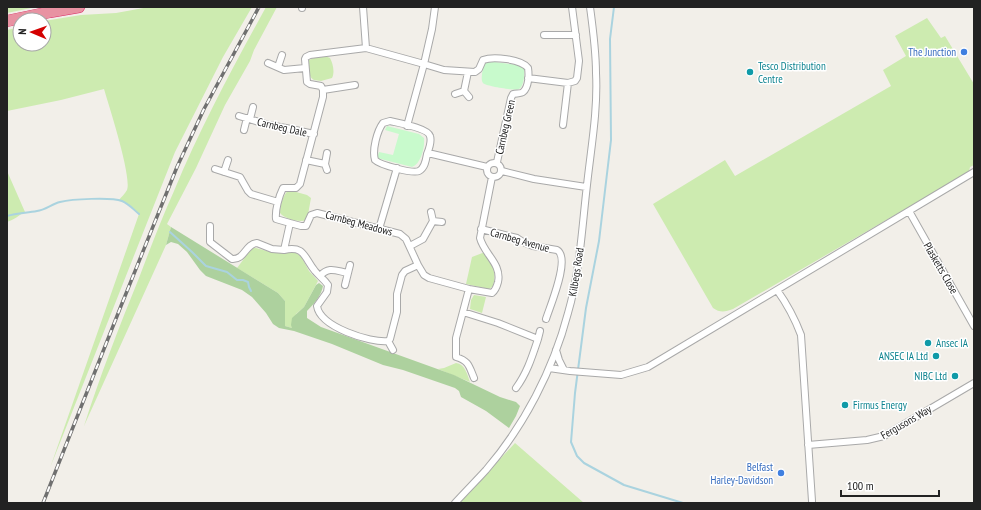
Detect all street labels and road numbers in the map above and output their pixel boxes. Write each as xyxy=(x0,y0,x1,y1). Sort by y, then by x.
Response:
street label: Carnbeg Green xyxy=(492,98,518,156)
street label: Carnbeg Dale xyxy=(256,114,309,140)
street label: Carnbeg Meadows xyxy=(324,207,394,239)
street label: Carnbeg Avenue xyxy=(489,225,552,255)
street label: Plasketts Close xyxy=(921,240,962,297)
street label: Kilbegs Road xyxy=(565,246,587,297)
street label: Fergusons Way xyxy=(878,401,935,442)

